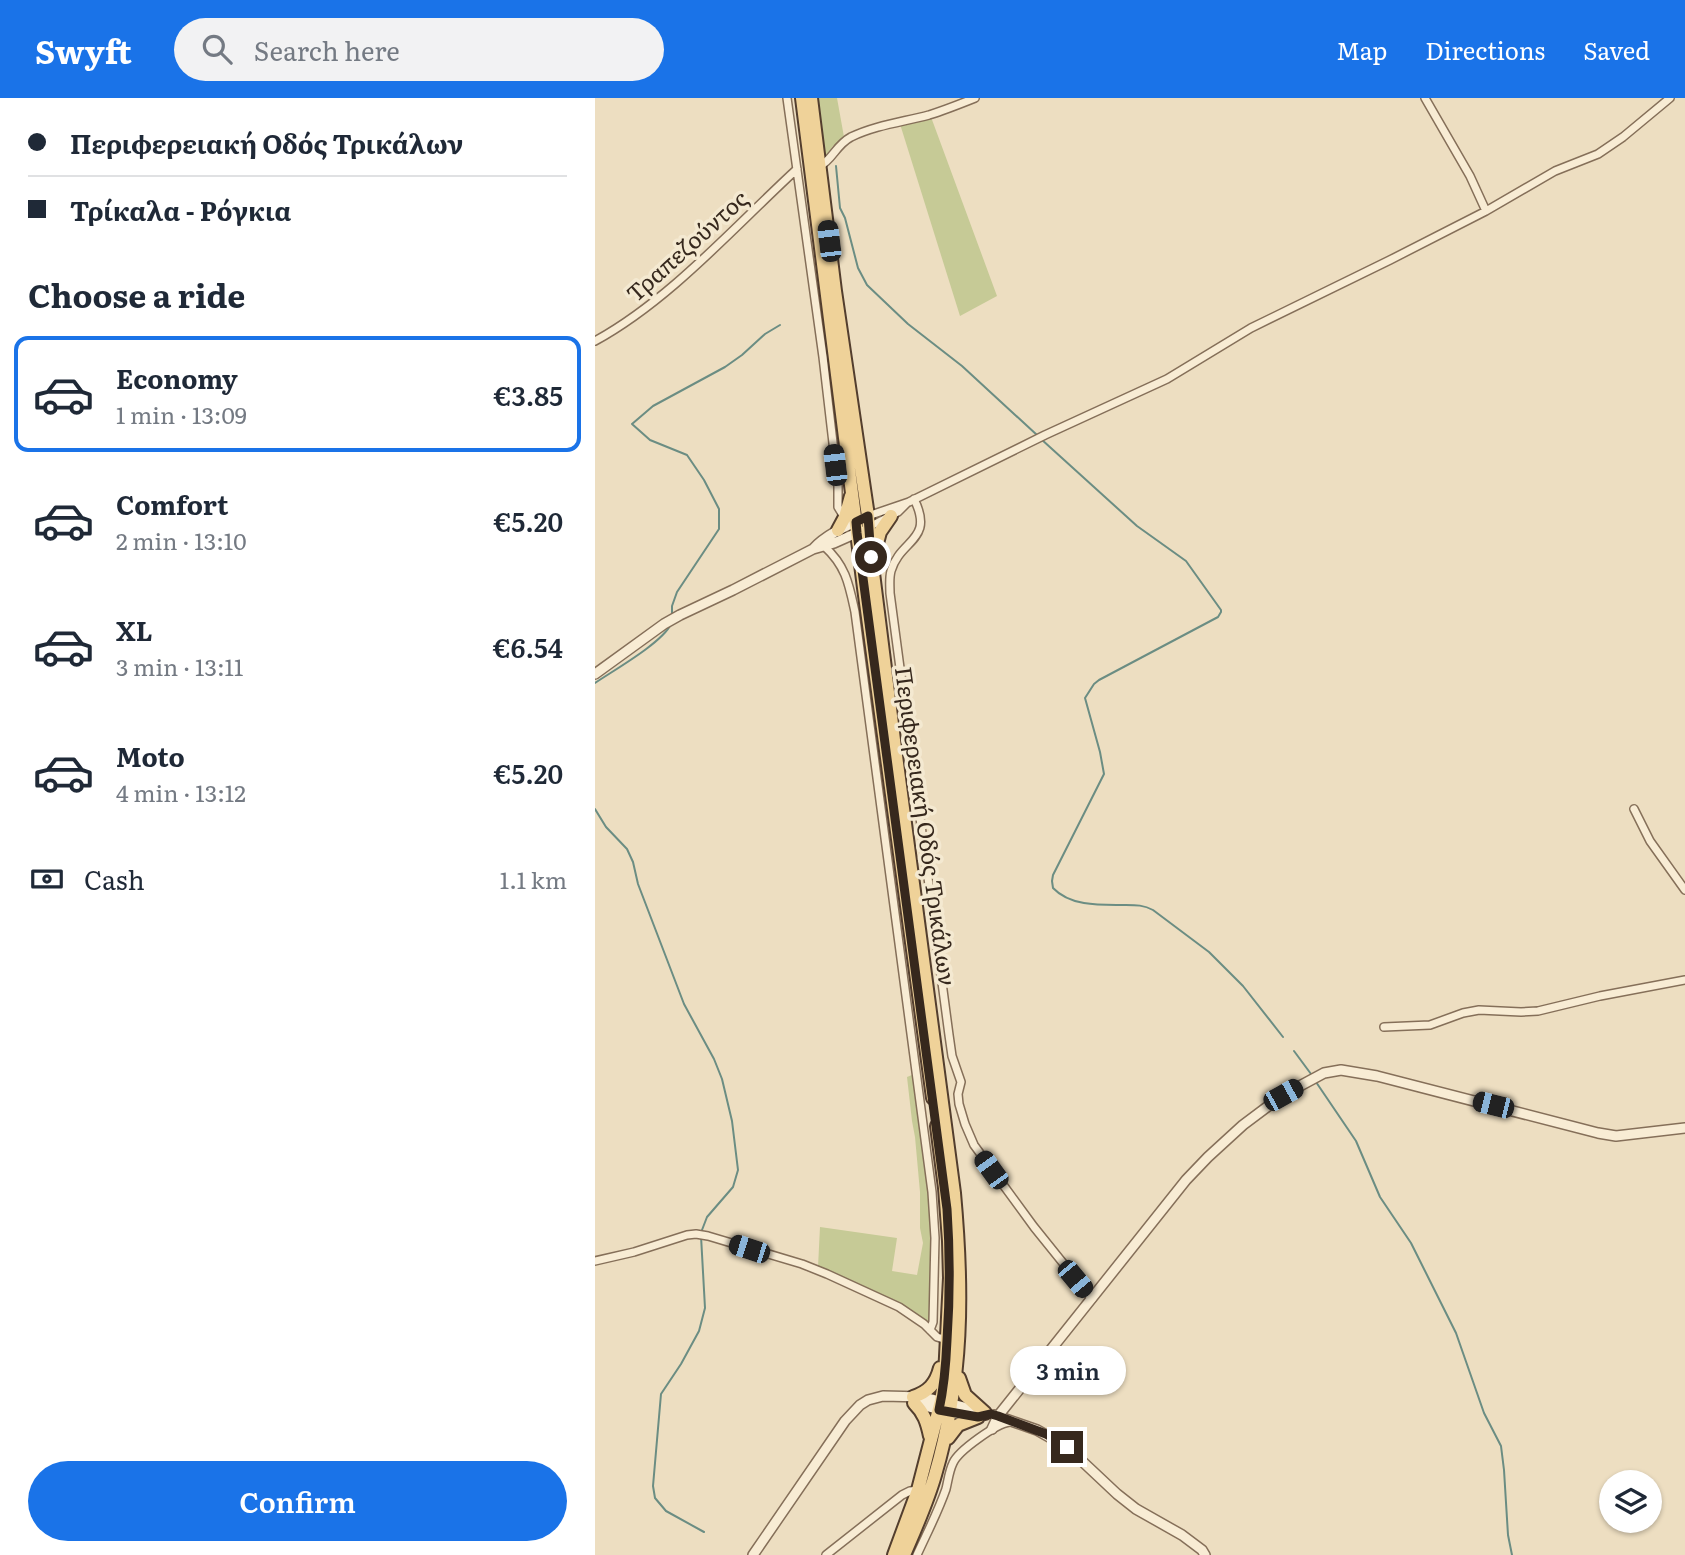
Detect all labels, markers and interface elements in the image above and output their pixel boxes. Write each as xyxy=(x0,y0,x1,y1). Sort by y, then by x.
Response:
search box xyxy=(174,18,664,81)
text: Swyft xyxy=(35,25,132,74)
icon: search xyxy=(198,30,236,68)
text: Search here xyxy=(254,30,400,69)
text: Map xyxy=(1336,32,1387,67)
text: Directions xyxy=(1425,32,1545,67)
text: Saved xyxy=(1583,32,1650,67)
text: Περιφερειακή Οδός Τρικάλων xyxy=(70,123,463,162)
street label: Τραπεζούντος xyxy=(618,181,754,309)
text: Τρίκαλα - Ρόγκια xyxy=(70,190,292,229)
car xyxy=(817,219,842,263)
text: Choose a ride xyxy=(28,270,245,318)
text: Economy xyxy=(116,358,238,397)
icon: car xyxy=(32,363,95,426)
text: €3.85 xyxy=(493,375,563,414)
text: 1 min · 13:09 xyxy=(116,397,247,431)
car xyxy=(823,443,848,487)
text: Comfort xyxy=(116,484,228,523)
icon: car xyxy=(32,489,95,552)
text: €5.20 xyxy=(493,501,563,540)
text: 2 min · 13:10 xyxy=(116,523,246,557)
route start xyxy=(855,541,887,573)
text: XL xyxy=(116,610,153,649)
icon: car xyxy=(32,615,95,678)
text: €6.54 xyxy=(493,627,563,666)
text: 3 min · 13:11 xyxy=(116,649,243,683)
street label: Περιφερειακή Οδός Τρικάλων xyxy=(888,664,966,988)
text: Moto xyxy=(116,736,185,775)
icon: car xyxy=(32,741,95,804)
text: €5.20 xyxy=(493,753,563,792)
text: 4 min · 13:12 xyxy=(116,775,246,809)
text: Cash xyxy=(84,859,145,898)
icon: cash xyxy=(28,860,66,898)
text: 1.1 km xyxy=(500,862,567,896)
car xyxy=(1260,1076,1307,1114)
car xyxy=(1471,1090,1516,1120)
car xyxy=(971,1147,1012,1193)
car xyxy=(726,1233,773,1265)
car xyxy=(1054,1256,1097,1302)
callout: 3 min xyxy=(1009,1346,1125,1394)
text: 3 min xyxy=(1036,1353,1100,1387)
route end xyxy=(1051,1431,1083,1463)
button: Confirm xyxy=(28,1461,567,1541)
map controls xyxy=(1599,1470,1662,1533)
button: layers xyxy=(1599,1470,1662,1533)

